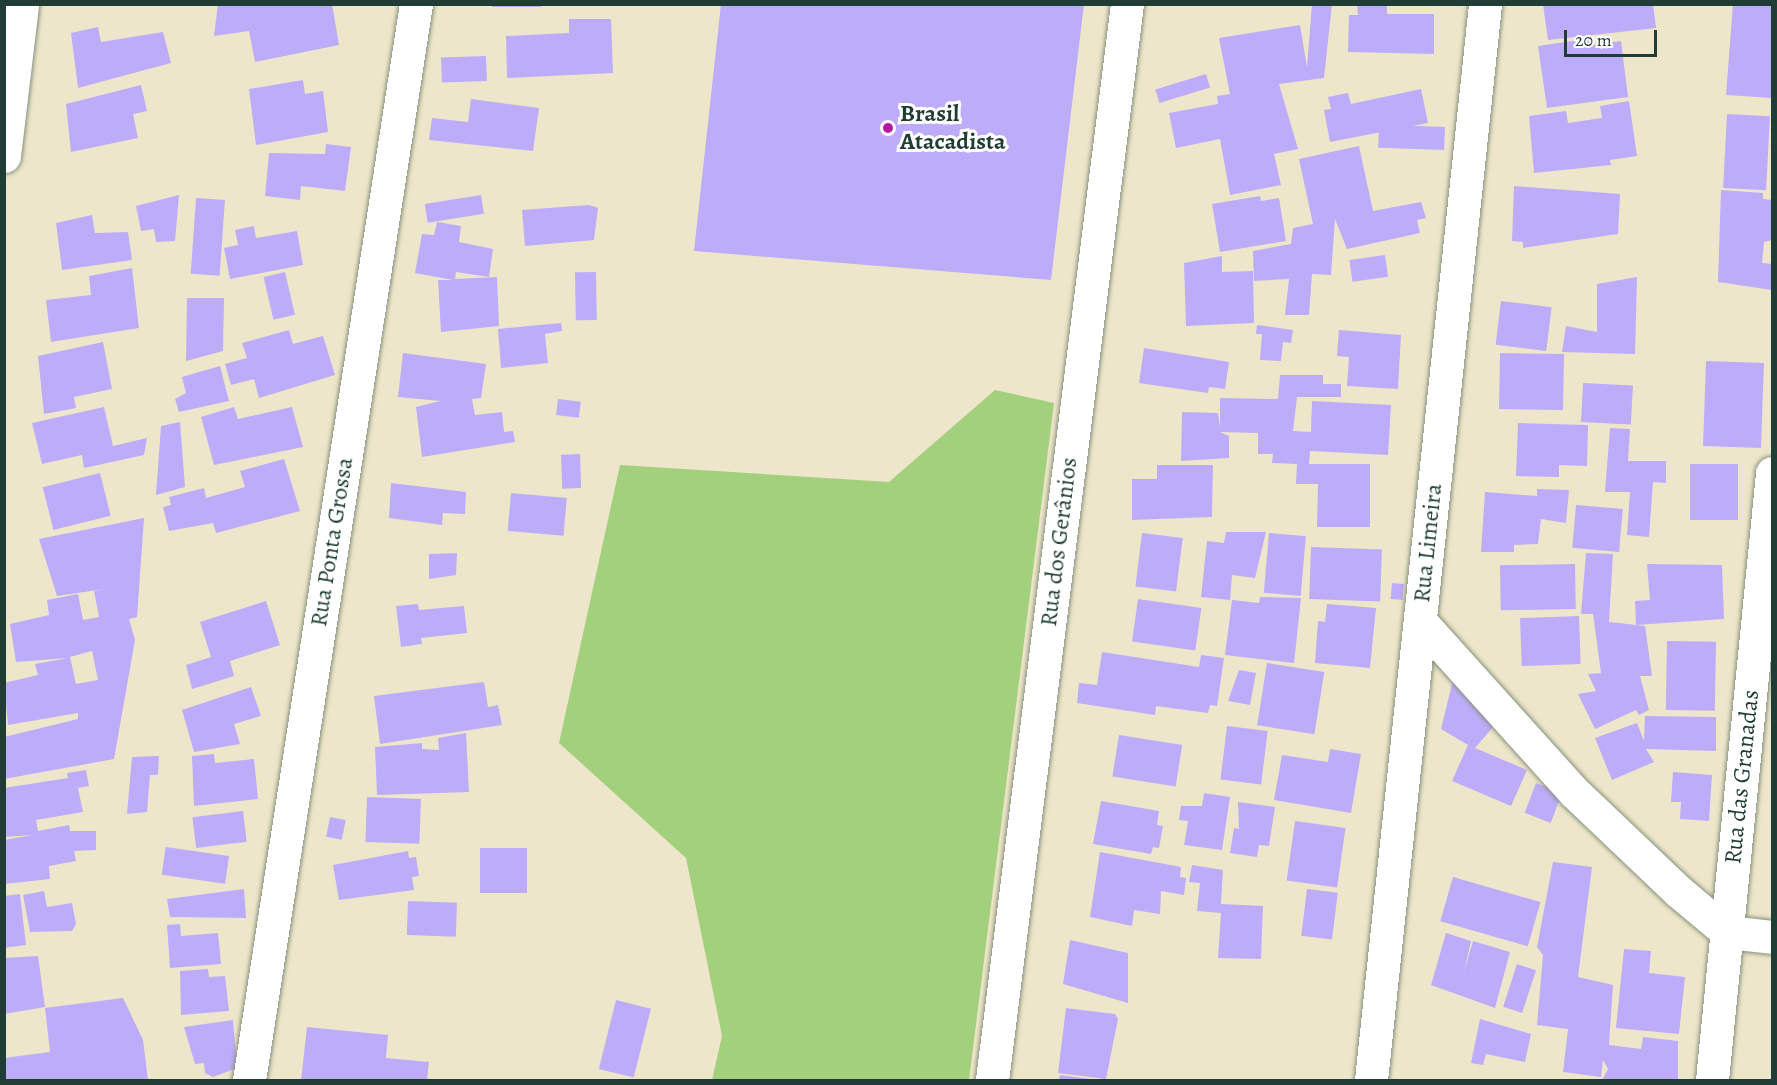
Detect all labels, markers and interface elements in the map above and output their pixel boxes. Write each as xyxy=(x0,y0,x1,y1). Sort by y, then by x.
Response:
scale bar xyxy=(1567,18,1660,56)
text: 20 m xyxy=(1575,28,1612,52)
place label: Brasil Atacadista xyxy=(900,100,1006,156)
marker: Brasil Atacadista xyxy=(881,121,895,135)
street label: Rua Ponta Grossa xyxy=(304,455,360,629)
street label: Rua dos Gerânios xyxy=(1034,456,1084,628)
street label: Rua Limeira xyxy=(1407,482,1449,604)
street label: Rua das Granadas xyxy=(1719,688,1765,866)

